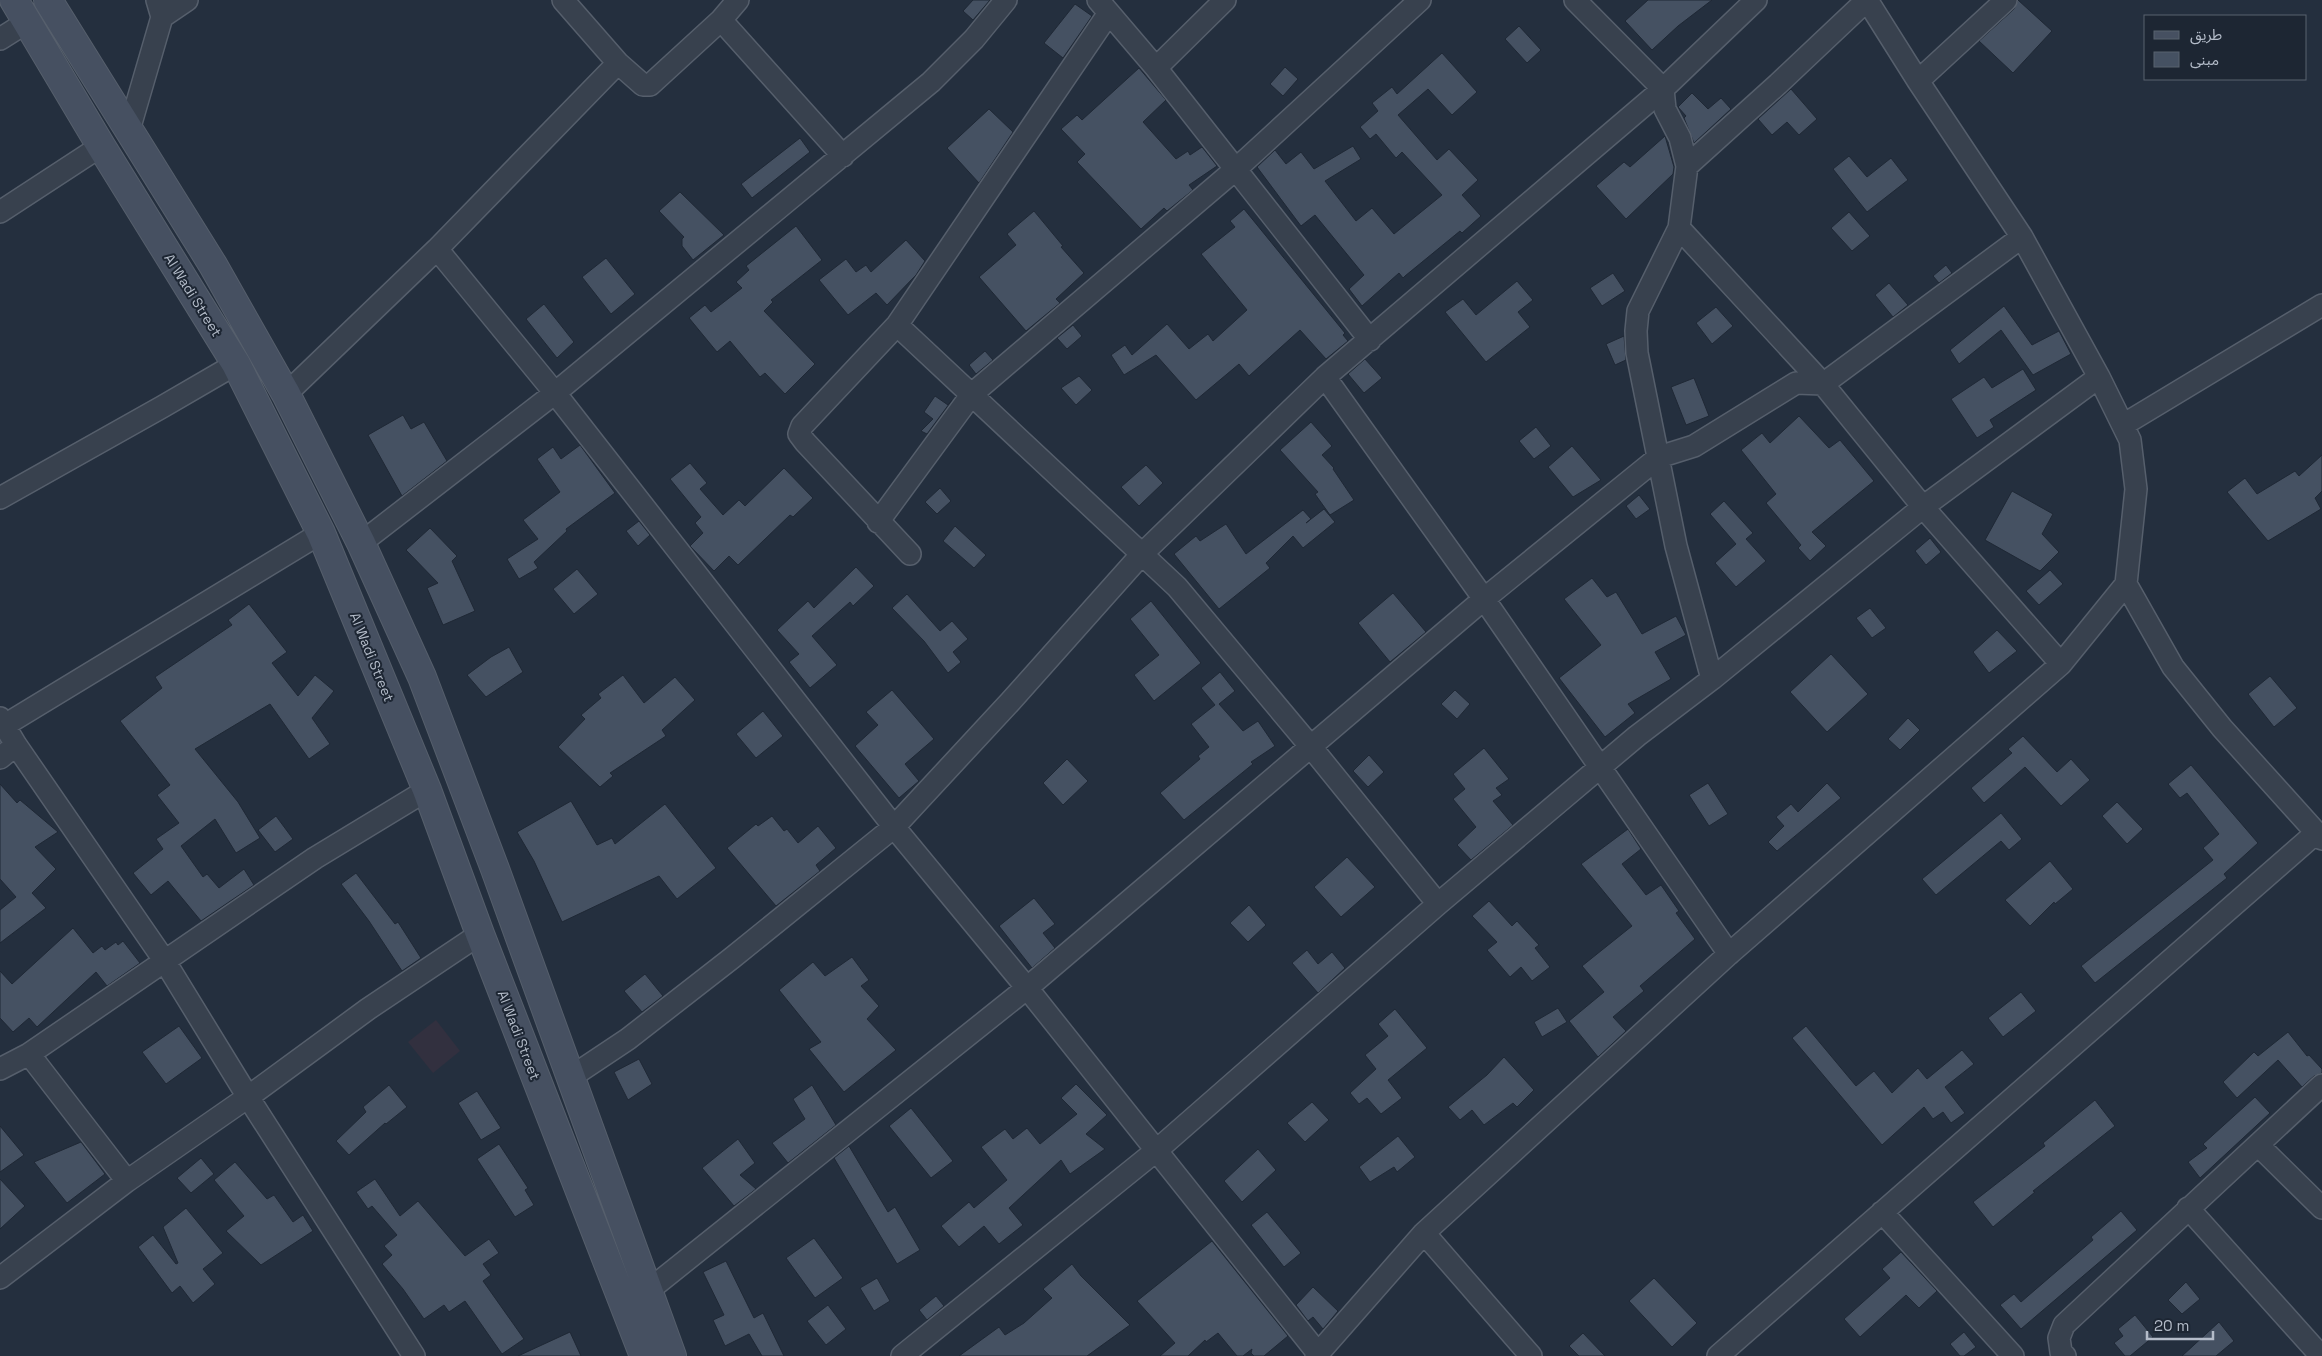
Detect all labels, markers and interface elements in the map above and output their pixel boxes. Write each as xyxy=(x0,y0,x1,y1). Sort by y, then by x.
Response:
legend xyxy=(2144,15,2307,80)
text: طريق xyxy=(2190,25,2222,45)
text: مبنى xyxy=(2190,50,2219,69)
street label: Al Wadi Street xyxy=(160,250,226,340)
street label: Al Wadi Street xyxy=(346,610,398,704)
street label: Al Wadi Street xyxy=(494,988,544,1082)
scale bar xyxy=(2147,1308,2213,1340)
text: 20 m xyxy=(2154,1316,2189,1335)

